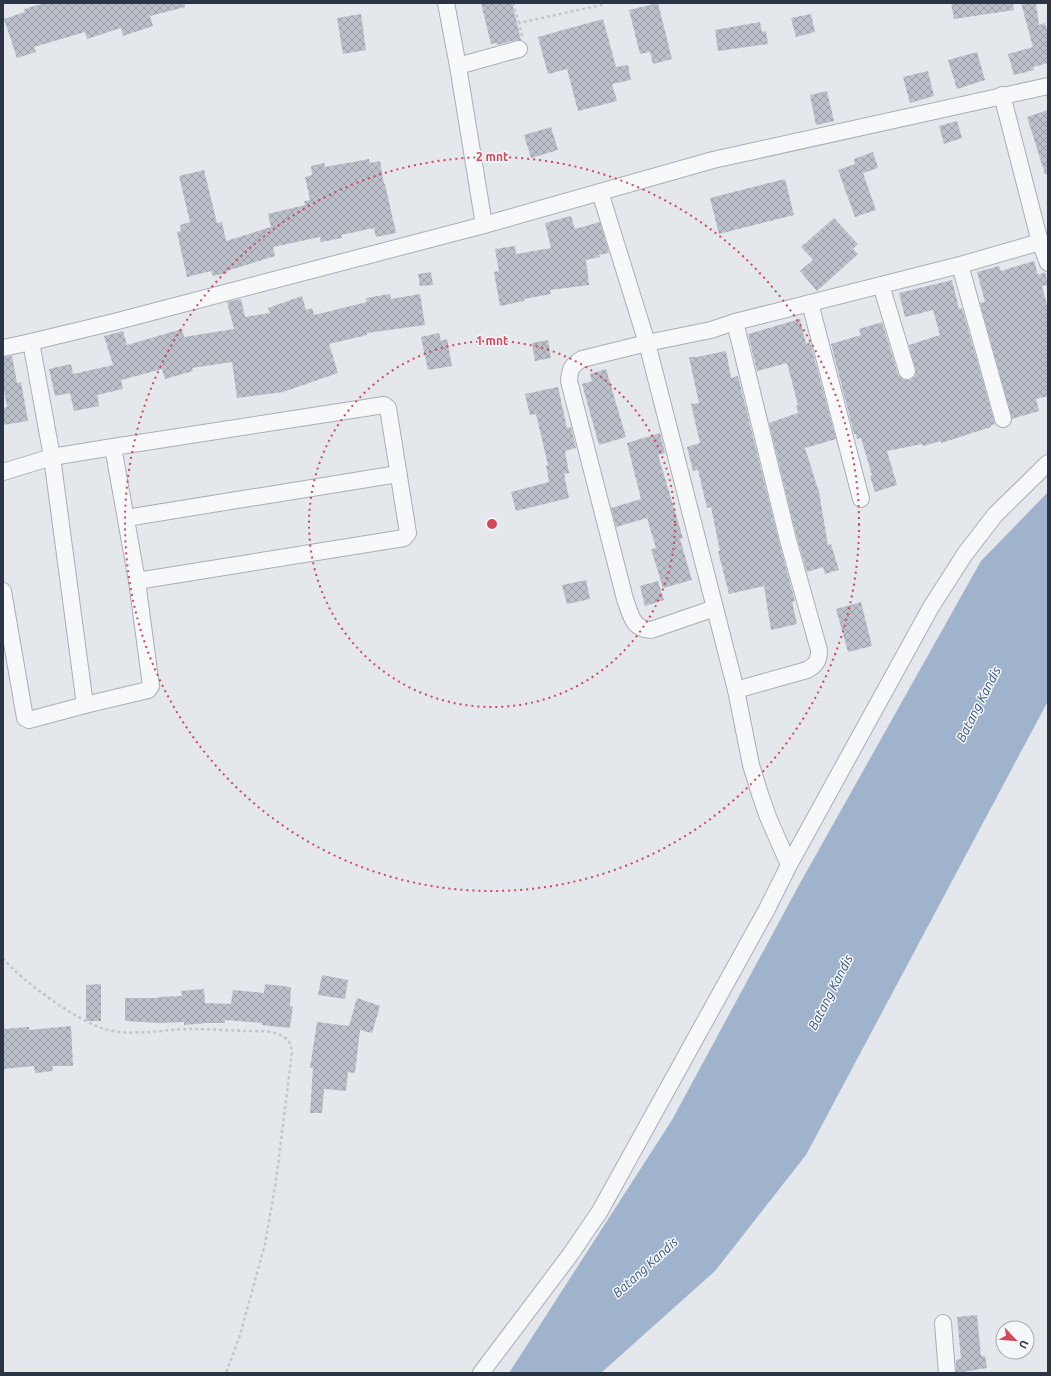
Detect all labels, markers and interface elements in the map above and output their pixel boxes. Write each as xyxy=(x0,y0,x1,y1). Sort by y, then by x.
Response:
text: 2 mnt xyxy=(476,150,508,163)
text: 1 mnt xyxy=(476,334,508,347)
centre of rings xyxy=(485,517,499,531)
water label: Batang Kandis xyxy=(953,664,1003,744)
water label: Batang Kandis xyxy=(805,952,855,1032)
water label: Batang Kandis xyxy=(610,1234,681,1300)
north arrow xyxy=(995,1320,1035,1360)
text: U xyxy=(1017,1338,1031,1350)

